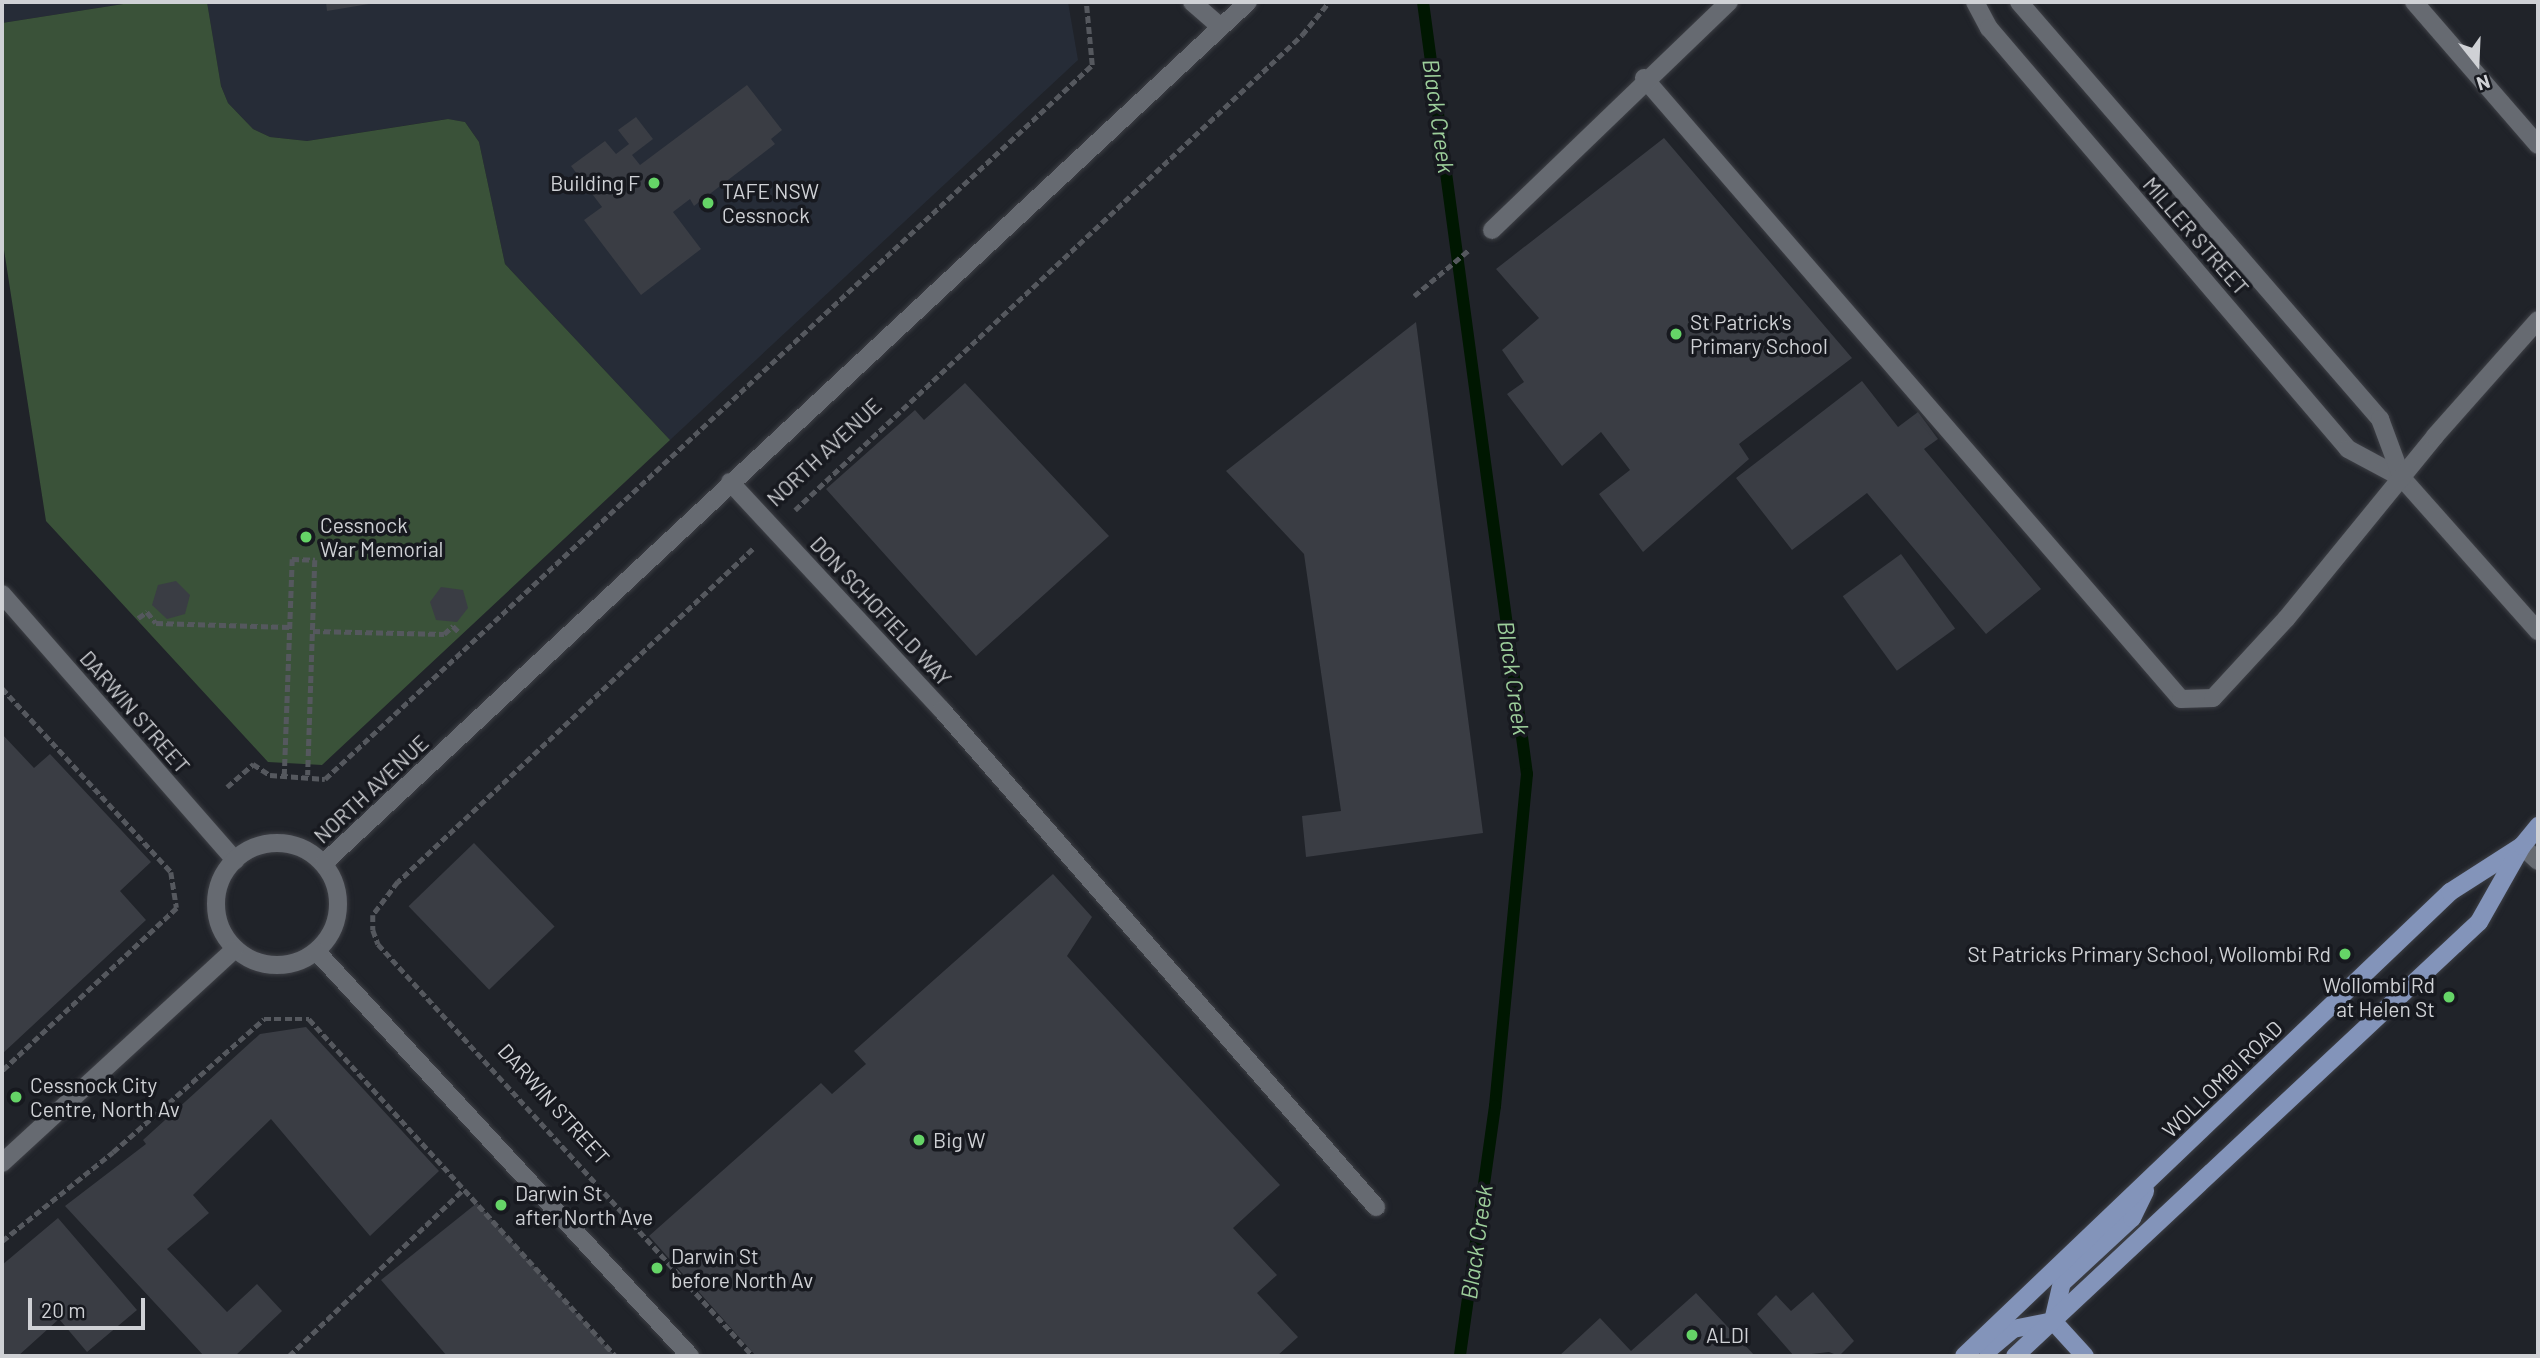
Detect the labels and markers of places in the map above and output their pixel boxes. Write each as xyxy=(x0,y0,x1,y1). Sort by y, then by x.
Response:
place label: Building F xyxy=(550,170,640,196)
marker: Building F xyxy=(646,175,662,191)
place label: TAFE NSW Cessnock xyxy=(722,178,819,228)
marker: TAFE NSW Cessnock xyxy=(700,195,716,211)
place label: St Patrick's Primary School xyxy=(1690,309,1828,359)
marker: St Patrick's Primary School xyxy=(1668,326,1684,342)
place label: Cessnock War Memorial xyxy=(320,512,443,562)
marker: Cessnock War Memorial xyxy=(298,529,314,545)
place label: St Patricks Primary School, Wollombi Rd xyxy=(1968,941,2331,967)
marker: St Patricks Primary School, Wollombi Rd xyxy=(2337,946,2353,962)
place label: Wollombi Rd at Helen St xyxy=(2322,972,2435,1022)
marker: Wollombi Rd at Helen St xyxy=(2441,989,2457,1005)
place label: Cessnock City Centre, North Av xyxy=(30,1072,180,1122)
marker: Cessnock City Centre, North Av xyxy=(8,1089,24,1105)
place label: Big W xyxy=(933,1127,985,1153)
marker: Big W xyxy=(911,1132,927,1148)
place label: Darwin St after North Ave xyxy=(515,1180,653,1230)
marker: Darwin St after North Ave xyxy=(493,1197,509,1213)
place label: Darwin St before North Av xyxy=(671,1243,813,1293)
marker: Darwin St before North Av xyxy=(649,1260,665,1276)
place label: ALDI xyxy=(1706,1322,1749,1348)
marker: ALDI xyxy=(1684,1327,1700,1343)

